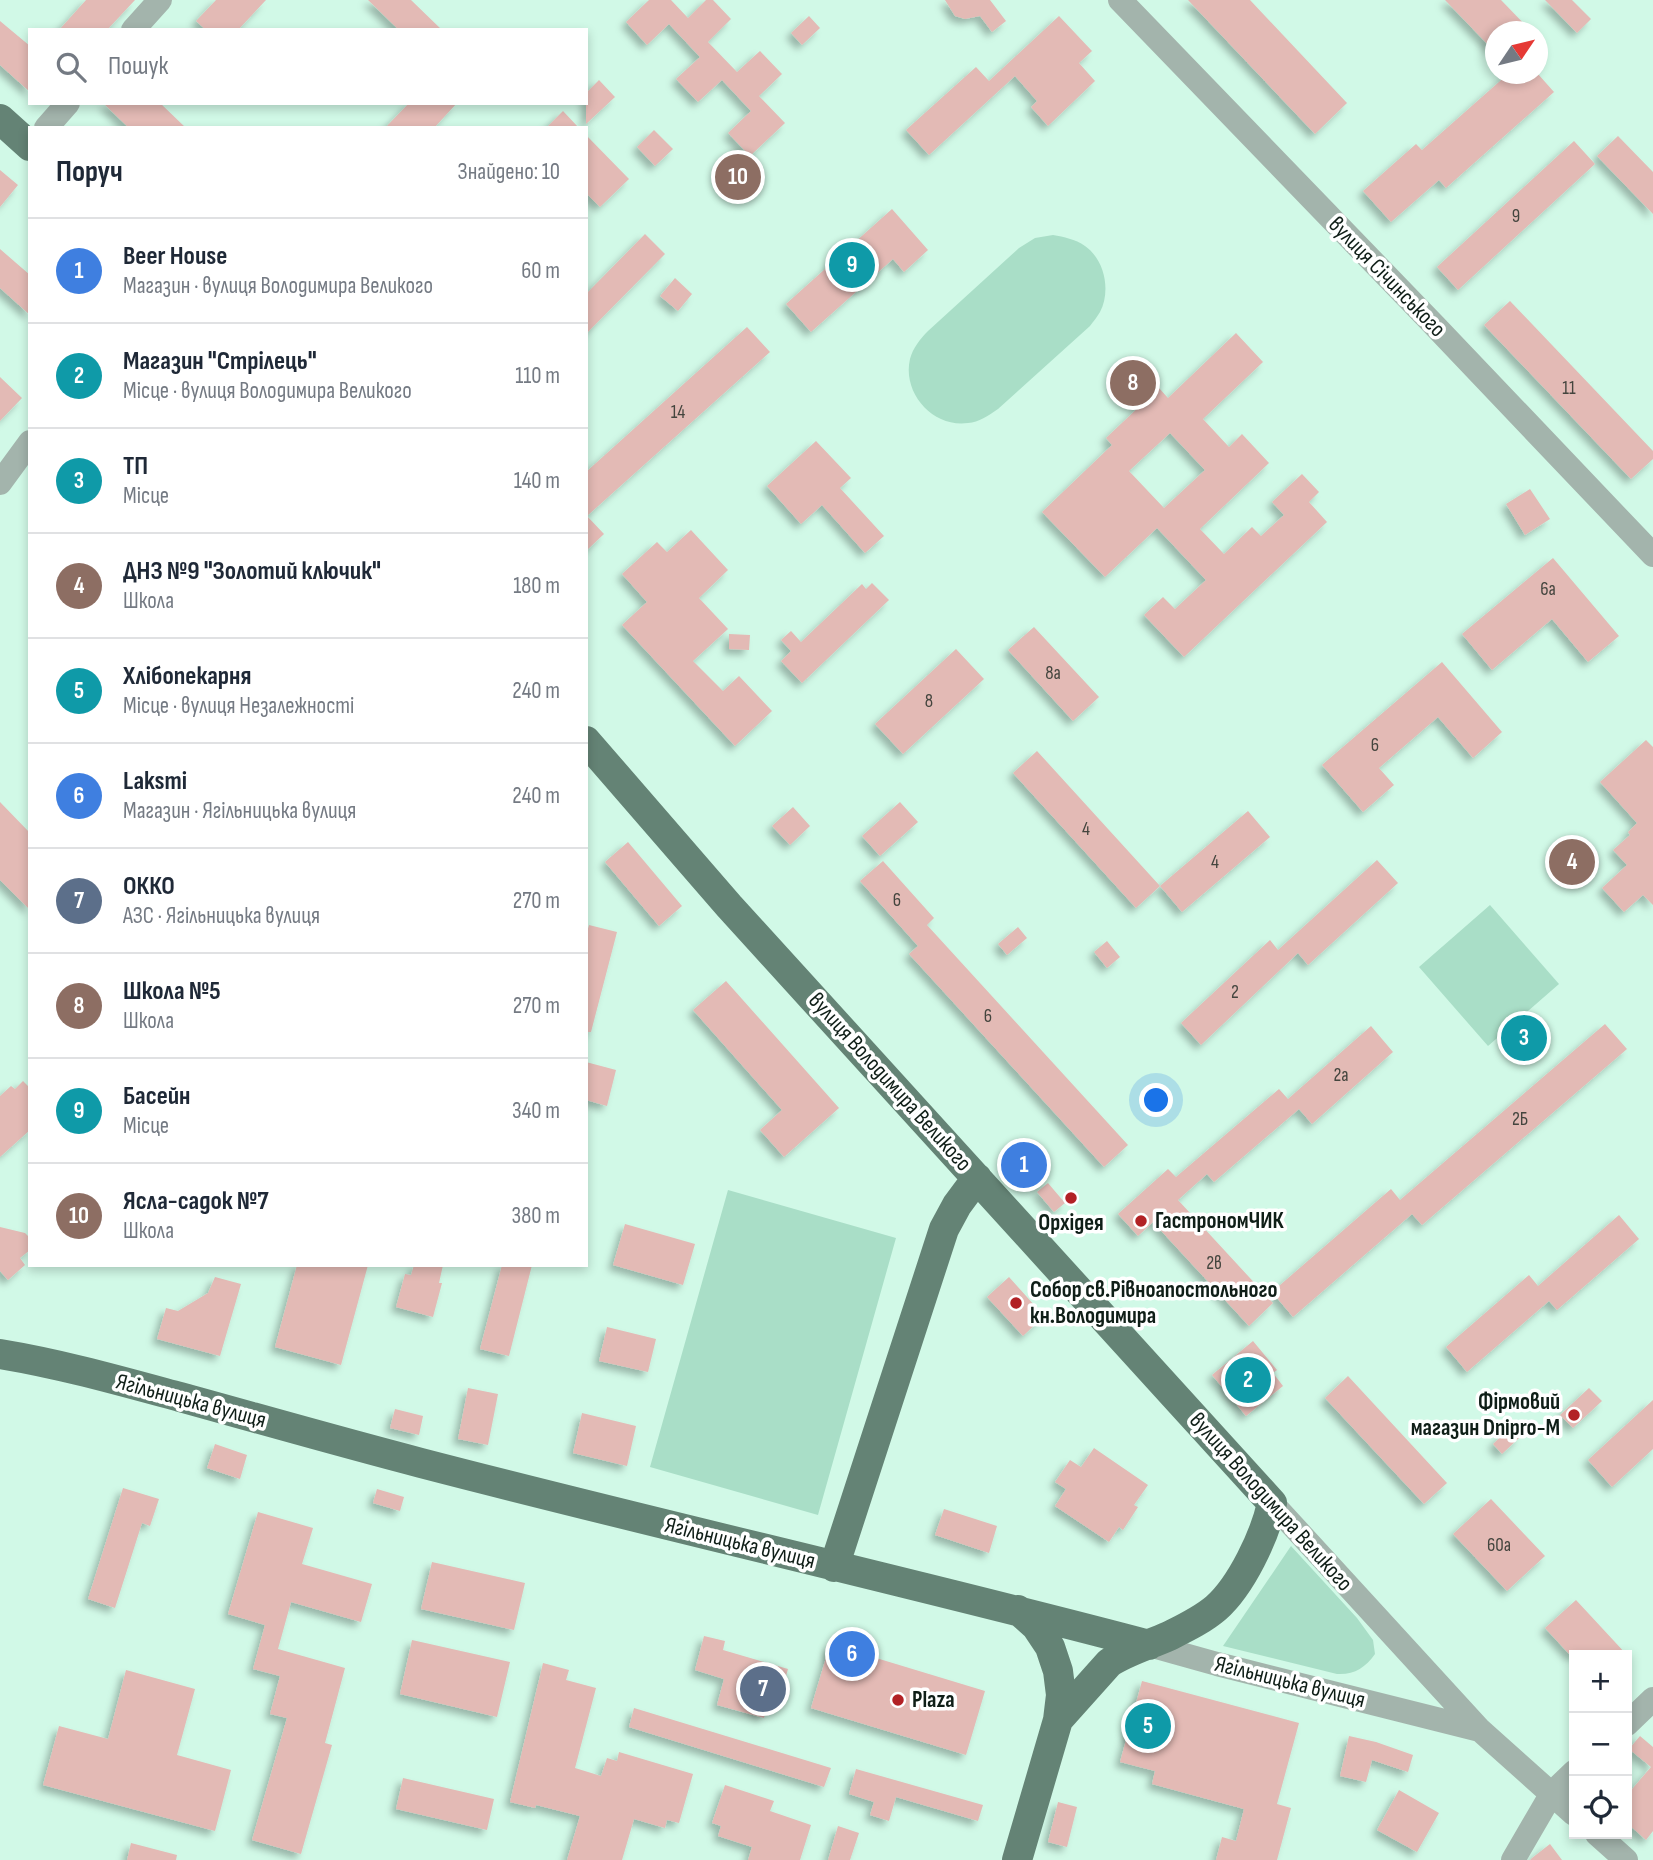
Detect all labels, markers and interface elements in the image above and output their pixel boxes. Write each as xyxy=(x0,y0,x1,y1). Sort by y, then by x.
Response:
north arrow xyxy=(1485,21,1548,84)
search box xyxy=(28,28,588,105)
icon: search xyxy=(52,48,90,86)
text: Пошук xyxy=(108,51,168,82)
pin: 10 xyxy=(715,151,761,203)
text: Поруч xyxy=(56,154,123,190)
text: Знайдено: 10 xyxy=(458,158,560,186)
house number: 9 xyxy=(1512,205,1520,228)
street label: вулиця Січинського xyxy=(1323,211,1451,343)
pin: 9 xyxy=(829,239,875,291)
text: Beer House xyxy=(123,241,227,272)
text: 1 xyxy=(74,257,84,285)
text: 60 m xyxy=(521,257,560,285)
text: Магазин · вулиця Володимира Великого xyxy=(123,272,433,300)
text: Магазин "Стрілець" xyxy=(123,346,317,377)
pin: 8 xyxy=(1110,357,1156,409)
text: 2 xyxy=(74,362,84,390)
text: 110 m xyxy=(515,362,560,390)
text: Місце · вулиця Володимира Великого xyxy=(123,377,412,405)
house number: 11 xyxy=(1562,377,1576,400)
house number: 14 xyxy=(671,401,685,424)
text: ТП xyxy=(123,451,148,482)
text: 3 xyxy=(74,467,84,495)
text: 140 m xyxy=(514,467,560,495)
text: Місце xyxy=(123,482,169,510)
text: ДНЗ №9 "Золотий ключик" xyxy=(123,556,381,587)
text: 4 xyxy=(74,572,84,600)
text: 180 m xyxy=(513,572,560,600)
house number: 6а xyxy=(1540,578,1556,601)
text: Школа xyxy=(123,587,174,615)
text: Хлібопекарня xyxy=(123,661,251,692)
house number: 8а xyxy=(1045,662,1061,685)
text: 5 xyxy=(74,677,84,705)
text: 240 m xyxy=(512,677,560,705)
house number: 8 xyxy=(925,690,933,713)
text: Місце · вулиця Незалежності xyxy=(123,692,354,720)
house number: 6 xyxy=(1371,734,1379,757)
text: Laksmi xyxy=(123,766,187,797)
text: 6 xyxy=(74,782,84,810)
text: 240 m xyxy=(512,782,560,810)
text: Магазин · Ягільницька вулиця xyxy=(123,797,356,825)
house number: 4 xyxy=(1082,818,1090,841)
pin: 4 xyxy=(1549,836,1595,888)
house number: 4 xyxy=(1211,851,1219,874)
text: ОККО xyxy=(123,871,175,902)
text: 7 xyxy=(74,887,84,915)
text: 270 m xyxy=(513,887,560,915)
house number: 6 xyxy=(893,889,901,912)
text: АЗС · Ягільницька вулиця xyxy=(123,902,320,930)
text: Школа №5 xyxy=(123,976,221,1007)
house number: 2 xyxy=(1231,981,1239,1004)
street label: вулиця Володимира Великого xyxy=(802,987,978,1177)
text: 8 xyxy=(74,992,84,1020)
text: 270 m xyxy=(513,992,560,1020)
house number: 6 xyxy=(984,1005,992,1028)
text: Школа xyxy=(123,1007,174,1035)
pin: 3 xyxy=(1501,1012,1547,1064)
house number: 2а xyxy=(1333,1064,1349,1087)
text: Басейн xyxy=(123,1081,190,1112)
your location xyxy=(1139,1083,1173,1117)
text: 9 xyxy=(74,1097,84,1125)
text: 340 m xyxy=(512,1097,560,1125)
house number: 2Б xyxy=(1512,1108,1528,1131)
text: Місце xyxy=(123,1112,169,1140)
pin: 1 xyxy=(1001,1139,1047,1191)
text: Ясла-садок №7 xyxy=(123,1186,269,1217)
marker: Орхідея xyxy=(1063,1190,1079,1206)
text: 10 xyxy=(69,1202,89,1230)
text: 380 m xyxy=(512,1202,560,1230)
place label: ГастрономЧИК xyxy=(1155,1207,1284,1235)
place label: Орхідея xyxy=(1038,1209,1104,1237)
marker: ГастрономЧИК xyxy=(1133,1213,1149,1229)
text: Школа xyxy=(123,1217,174,1245)
house number: 2в xyxy=(1206,1252,1222,1275)
place label: Собор св.Рівноапостольного кн.Володимира xyxy=(1030,1276,1278,1330)
marker: Собор св.Рівноапостольного кн.Володимира xyxy=(1008,1295,1024,1311)
pin: 2 xyxy=(1225,1354,1271,1406)
street label: Ягільницька вулиця xyxy=(113,1368,269,1434)
place label: Фірмовий магазин Dnipro-M xyxy=(1411,1388,1560,1442)
street label: вулиця Володимира Великого xyxy=(1183,1407,1359,1597)
marker: Фірмовий магазин Dnipro-M xyxy=(1566,1407,1582,1423)
street label: Ягільницька вулиця xyxy=(662,1511,818,1575)
house number: 60а xyxy=(1487,1534,1511,1557)
pin: 6 xyxy=(829,1628,875,1680)
street label: Ягільницька вулиця xyxy=(1212,1650,1368,1714)
map controls xyxy=(1569,1650,1632,1839)
button: + xyxy=(1569,1650,1632,1713)
pin: 7 xyxy=(740,1663,786,1715)
place label: Plaza xyxy=(912,1686,955,1714)
marker: Plaza xyxy=(890,1692,906,1708)
pin: 5 xyxy=(1125,1700,1171,1752)
button: − xyxy=(1569,1713,1632,1776)
button: locate xyxy=(1569,1776,1632,1839)

